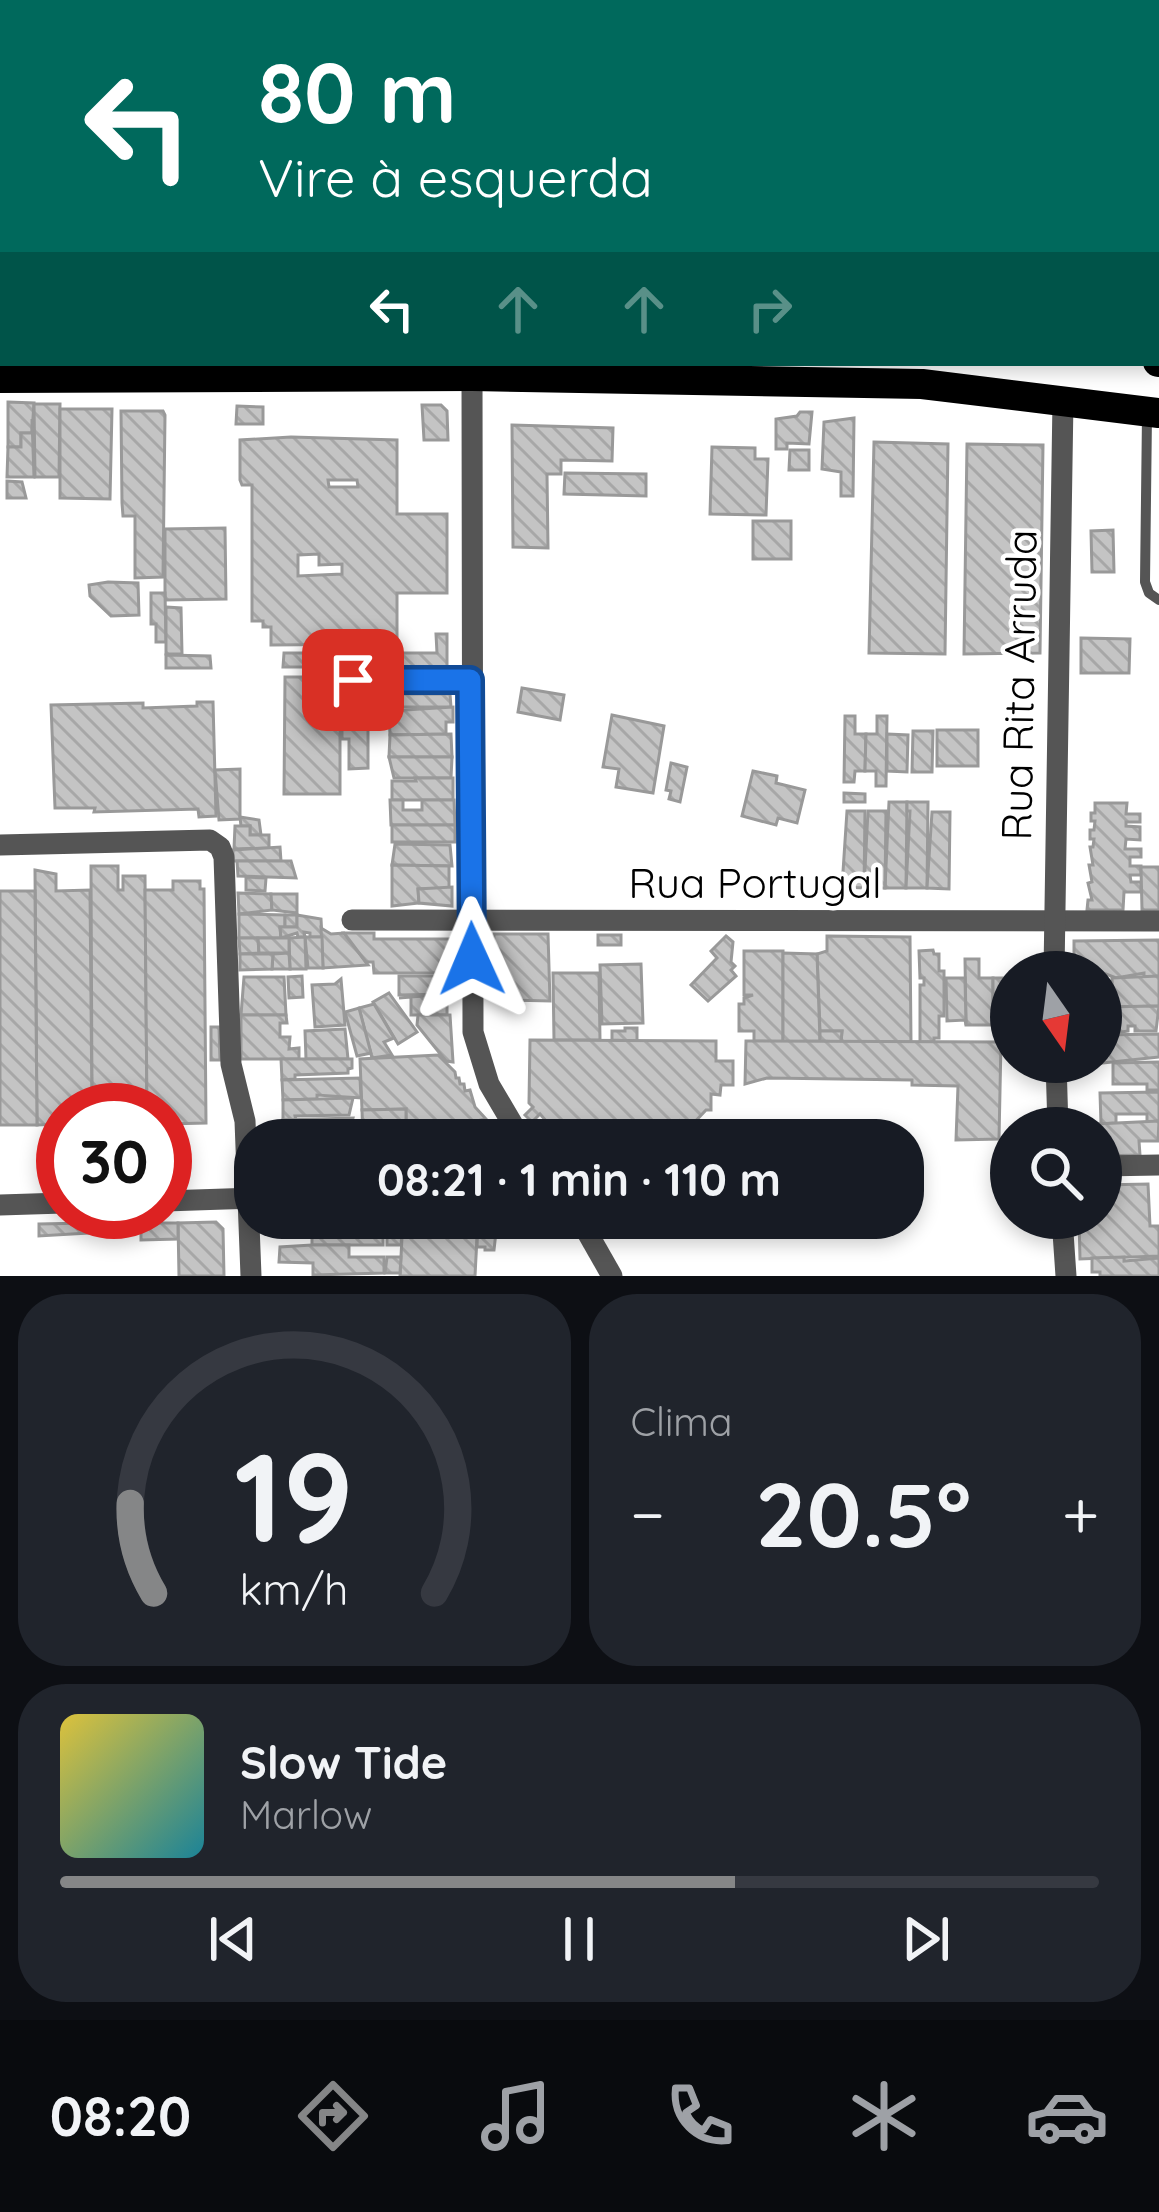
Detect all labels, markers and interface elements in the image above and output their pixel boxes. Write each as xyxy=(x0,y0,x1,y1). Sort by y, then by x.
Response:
text: 80 m xyxy=(258,39,457,144)
icon: left xyxy=(60,48,216,204)
text: Vire à esquerda xyxy=(258,143,653,211)
icon: left xyxy=(359,276,425,342)
icon: ahead xyxy=(485,276,551,342)
icon: ahead xyxy=(611,276,677,342)
icon: right xyxy=(737,276,803,342)
street label: Rua Rita Arruda xyxy=(989,529,1048,841)
pin xyxy=(302,629,404,731)
icon: arrive xyxy=(320,647,386,713)
street label: Rua Portugal xyxy=(628,856,882,909)
position arrow xyxy=(409,896,535,1022)
north arrow xyxy=(990,951,1122,1083)
map controls xyxy=(990,951,1122,1239)
speed limit sign: 30 xyxy=(36,1083,192,1239)
button: search xyxy=(990,1107,1122,1239)
text: 08:21 · 1 min · 110 m xyxy=(377,1151,781,1207)
text: Clima xyxy=(631,1397,733,1446)
text: 19 xyxy=(235,1417,354,1573)
text: 20.5° xyxy=(755,1457,971,1570)
text: − xyxy=(631,1472,665,1555)
text: + xyxy=(1062,1472,1099,1555)
text: km/h xyxy=(240,1562,349,1616)
text: Slow Tide xyxy=(240,1734,447,1790)
text: Marlow xyxy=(240,1790,372,1839)
icon: previous xyxy=(200,1906,266,1972)
icon: pause xyxy=(546,1906,612,1972)
icon: next xyxy=(893,1906,959,1972)
icon: directions xyxy=(291,2074,375,2158)
icon: music xyxy=(474,2074,558,2158)
icon: phone xyxy=(658,2074,742,2158)
icon: climate xyxy=(842,2074,926,2158)
icon: car xyxy=(1025,2074,1109,2158)
text: 08:20 xyxy=(50,2082,191,2150)

